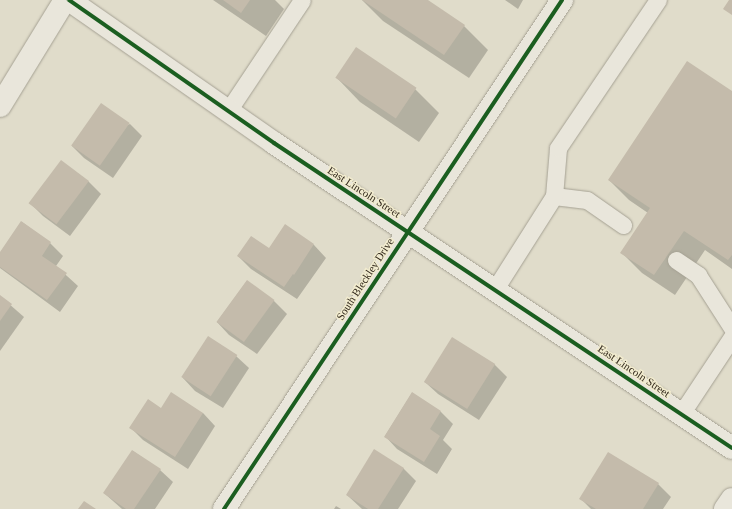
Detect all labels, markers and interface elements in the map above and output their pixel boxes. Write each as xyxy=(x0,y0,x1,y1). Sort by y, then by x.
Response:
street label: East Lincoln Street xyxy=(325,164,403,220)
street label: South Bleckley Drive xyxy=(334,235,396,323)
street label: East Lincoln Street xyxy=(595,342,673,400)

